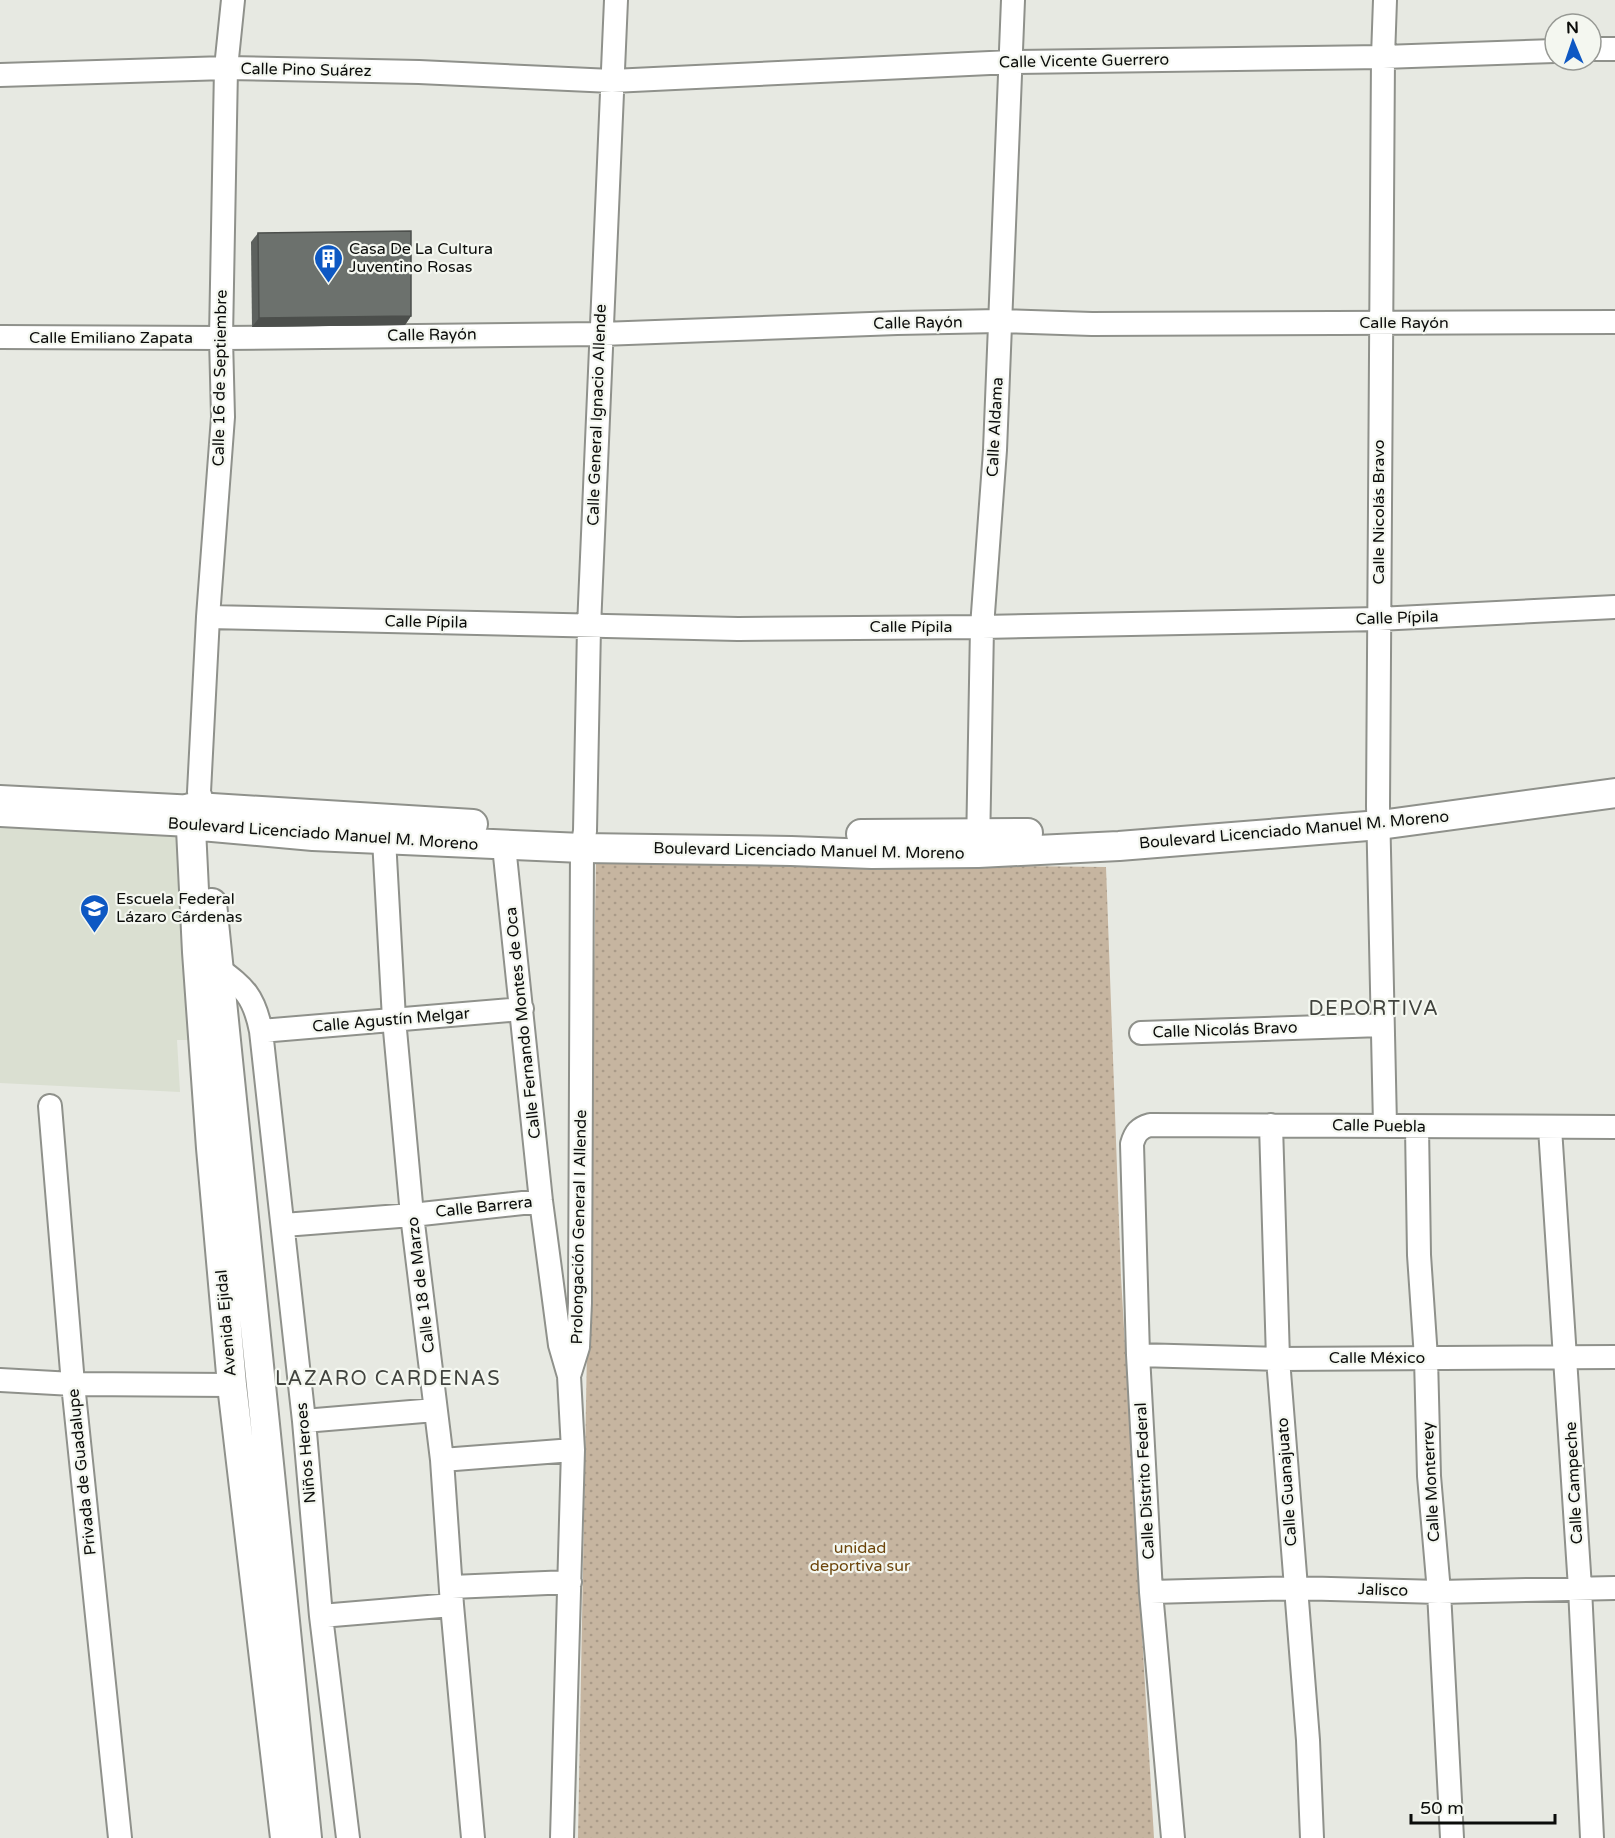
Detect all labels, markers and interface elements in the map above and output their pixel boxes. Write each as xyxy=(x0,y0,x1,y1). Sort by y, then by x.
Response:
north arrow xyxy=(1543,12,1603,72)
text: N xyxy=(1566,18,1579,38)
street label: Calle Vicente Guerrero xyxy=(999,50,1169,72)
street label: Calle Pino Suárez xyxy=(240,59,372,81)
place label: Casa De La Cultura Juventino Rosas xyxy=(349,239,493,277)
building icon: Casa De La Cultura Juventino Rosas xyxy=(312,242,344,284)
street label: Calle 16 de Septiembre xyxy=(208,289,232,467)
street label: Calle General Ignacio Allende xyxy=(583,304,611,526)
street label: Calle Rayón xyxy=(873,312,963,334)
street label: Calle Rayón xyxy=(1359,313,1449,333)
street label: Calle Rayón xyxy=(387,324,477,346)
street label: Calle Emiliano Zapata xyxy=(29,328,193,348)
street label: Calle Aldama xyxy=(982,377,1008,477)
street label: Calle Nicolás Bravo xyxy=(1369,439,1389,585)
street label: Calle Pípila xyxy=(1355,607,1439,629)
street label: Calle Pípila xyxy=(384,611,468,633)
street label: Calle Pípila xyxy=(870,617,952,637)
street label: Boulevard Licenciado Manuel M. Moreno xyxy=(1138,806,1450,854)
street label: Boulevard Licenciado Manuel M. Moreno xyxy=(167,813,479,855)
street label: Boulevard Licenciado Manuel M. Moreno xyxy=(653,838,965,864)
place label: Escuela Federal Lázaro Cárdenas xyxy=(116,889,243,927)
school or university icon: Escuela Federal Lázaro Cárdenas xyxy=(79,892,111,934)
street label: Calle Fernando Montes de Oca xyxy=(501,906,545,1140)
district label: DEPORTIVA xyxy=(1309,997,1440,1021)
street label: Calle Agustín Melgar xyxy=(311,1003,471,1037)
street label: Calle Nicolás Bravo xyxy=(1152,1017,1298,1043)
street label: Prolongación General I Allende xyxy=(567,1110,591,1344)
street label: Calle Puebla xyxy=(1332,1115,1426,1137)
street label: Calle Barrera xyxy=(434,1192,534,1222)
street label: Calle 18 de Marzo xyxy=(403,1216,439,1354)
street label: Avenida Ejidal xyxy=(211,1269,241,1377)
street label: Calle México xyxy=(1329,1348,1425,1368)
district label: LAZARO CARDENAS xyxy=(275,1367,501,1391)
street label: Privada de Guadalupe xyxy=(63,1388,101,1556)
street label: Niños Heroes xyxy=(292,1402,320,1504)
street label: Calle Distrito Federal xyxy=(1131,1402,1159,1560)
street label: Calle Guanajuato xyxy=(1273,1417,1301,1547)
street label: Calle Monterrey xyxy=(1418,1421,1444,1543)
street label: Calle Campeche xyxy=(1561,1421,1587,1545)
park label: unidad deportiva sur xyxy=(810,1538,911,1576)
street label: Jalisco xyxy=(1358,1579,1408,1601)
scale bar xyxy=(1411,1787,1555,1825)
text: 50 m xyxy=(1420,1797,1464,1819)

